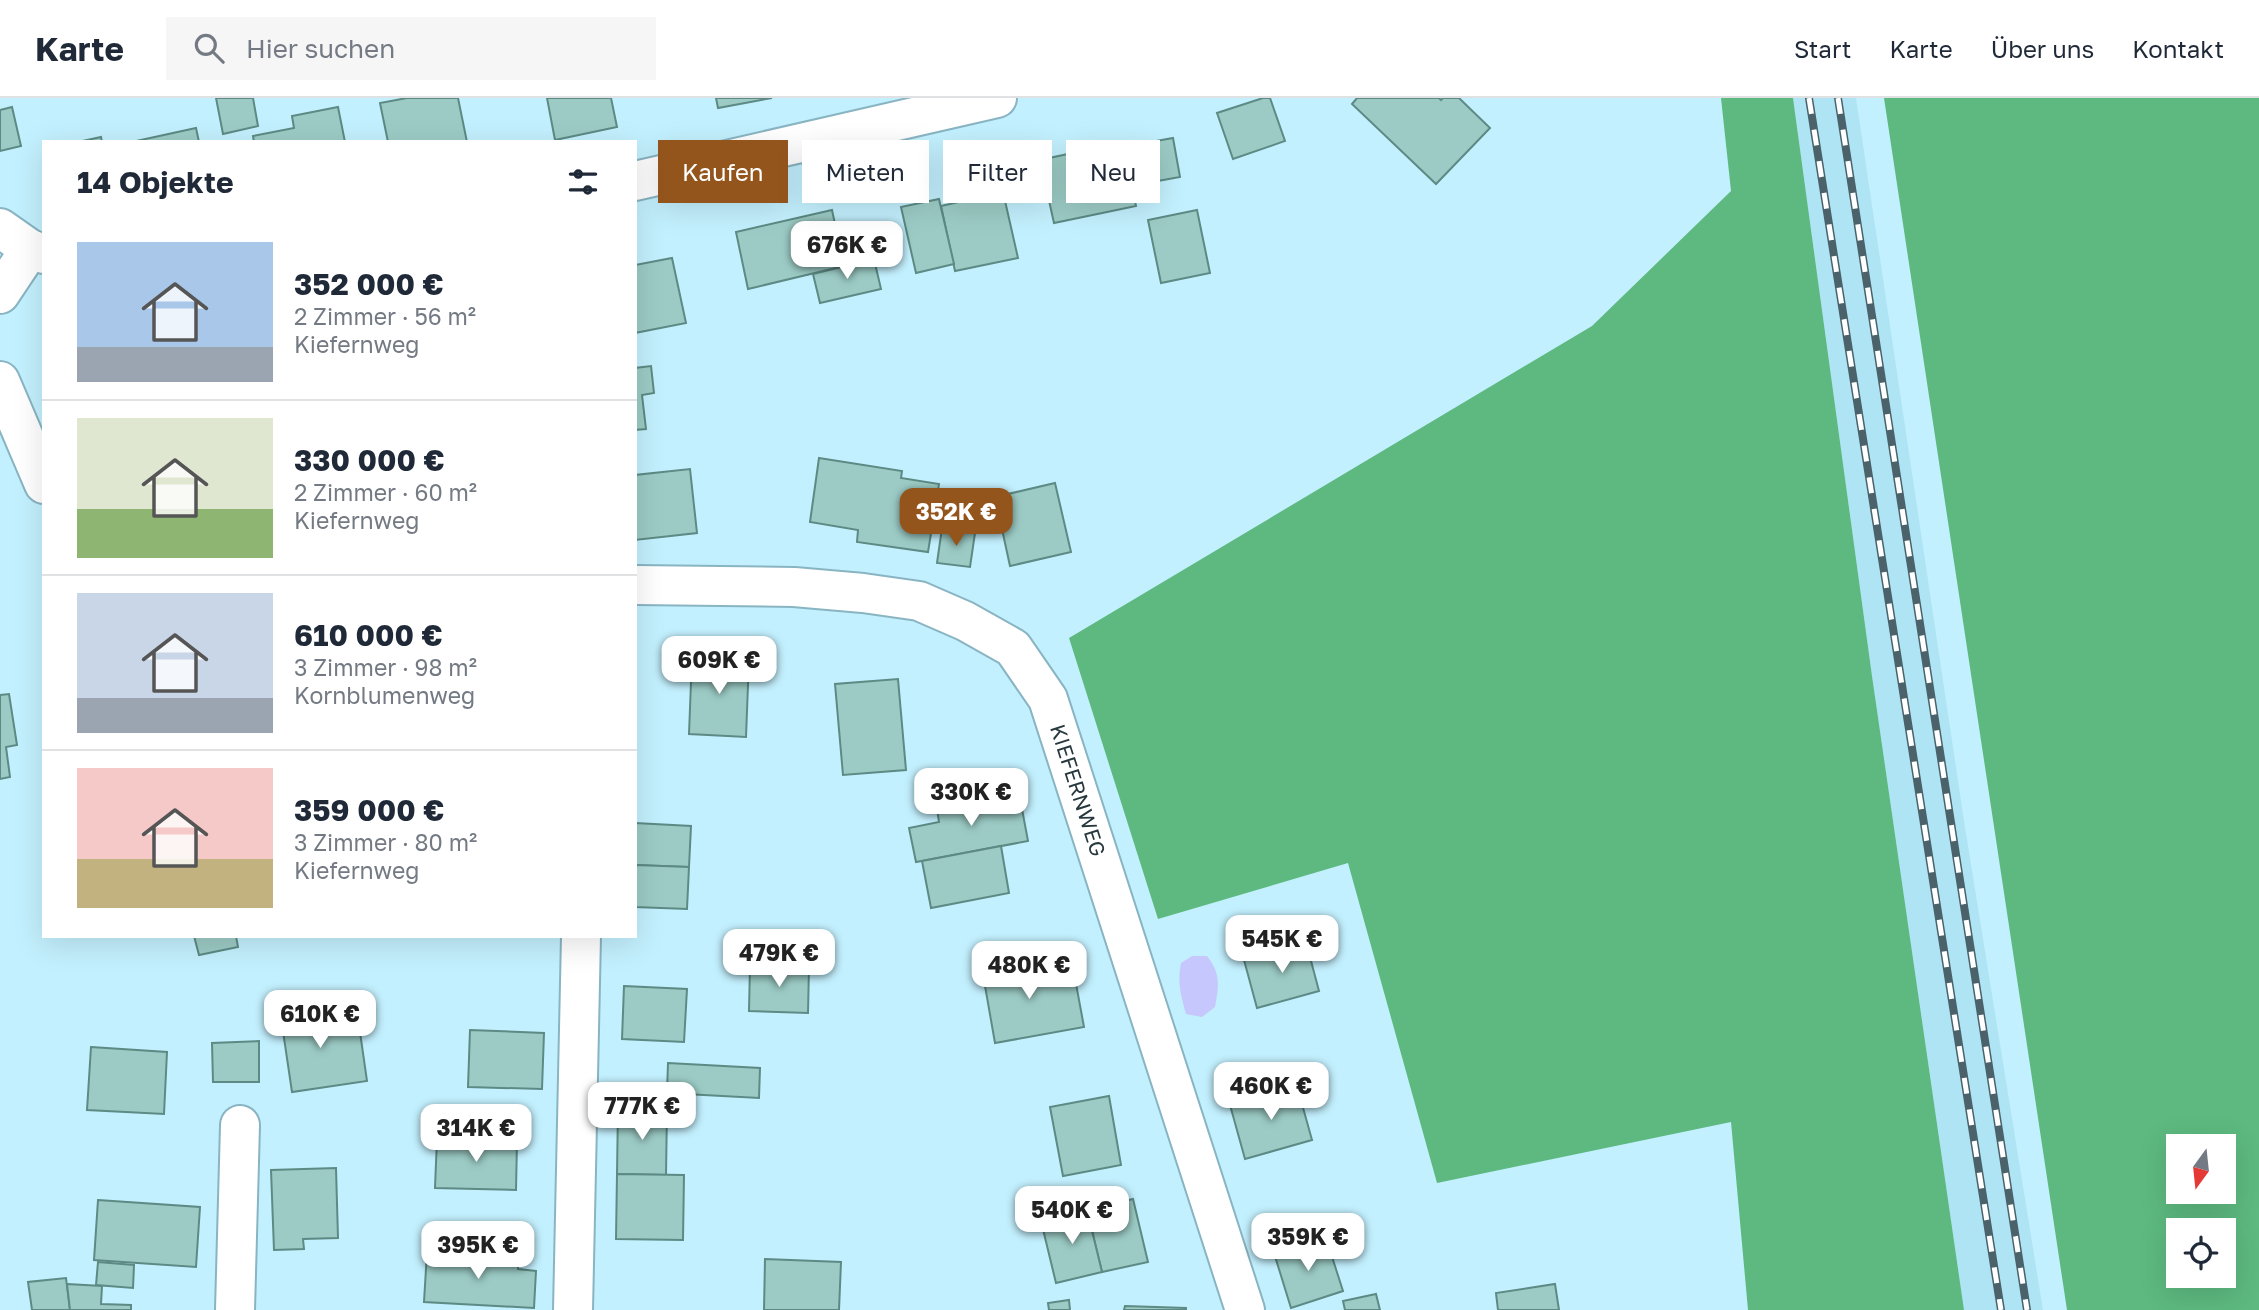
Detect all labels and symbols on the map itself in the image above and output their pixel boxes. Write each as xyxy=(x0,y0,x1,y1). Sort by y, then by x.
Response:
pin: 676K € xyxy=(790,222,904,281)
pin: 352K € xyxy=(899,489,1013,548)
pin: 609K € xyxy=(662,636,776,696)
street label: KIEFERNWEG xyxy=(1045,721,1112,859)
pin: 330K € xyxy=(914,768,1028,828)
pin: 545K € xyxy=(1225,916,1339,975)
pin: 479K € xyxy=(722,930,836,989)
pin: 480K € xyxy=(972,942,1086,1001)
pin: 610K € xyxy=(263,990,377,1050)
pin: 460K € xyxy=(1214,1062,1328,1122)
pin: 777K € xyxy=(585,1082,699,1142)
pin: 314K € xyxy=(419,1104,533,1164)
north arrow xyxy=(2166,1134,2236,1204)
pin: 540K € xyxy=(1015,1186,1129,1246)
pin: 359K € xyxy=(1251,1214,1365,1273)
pin: 395K € xyxy=(421,1222,535,1281)

